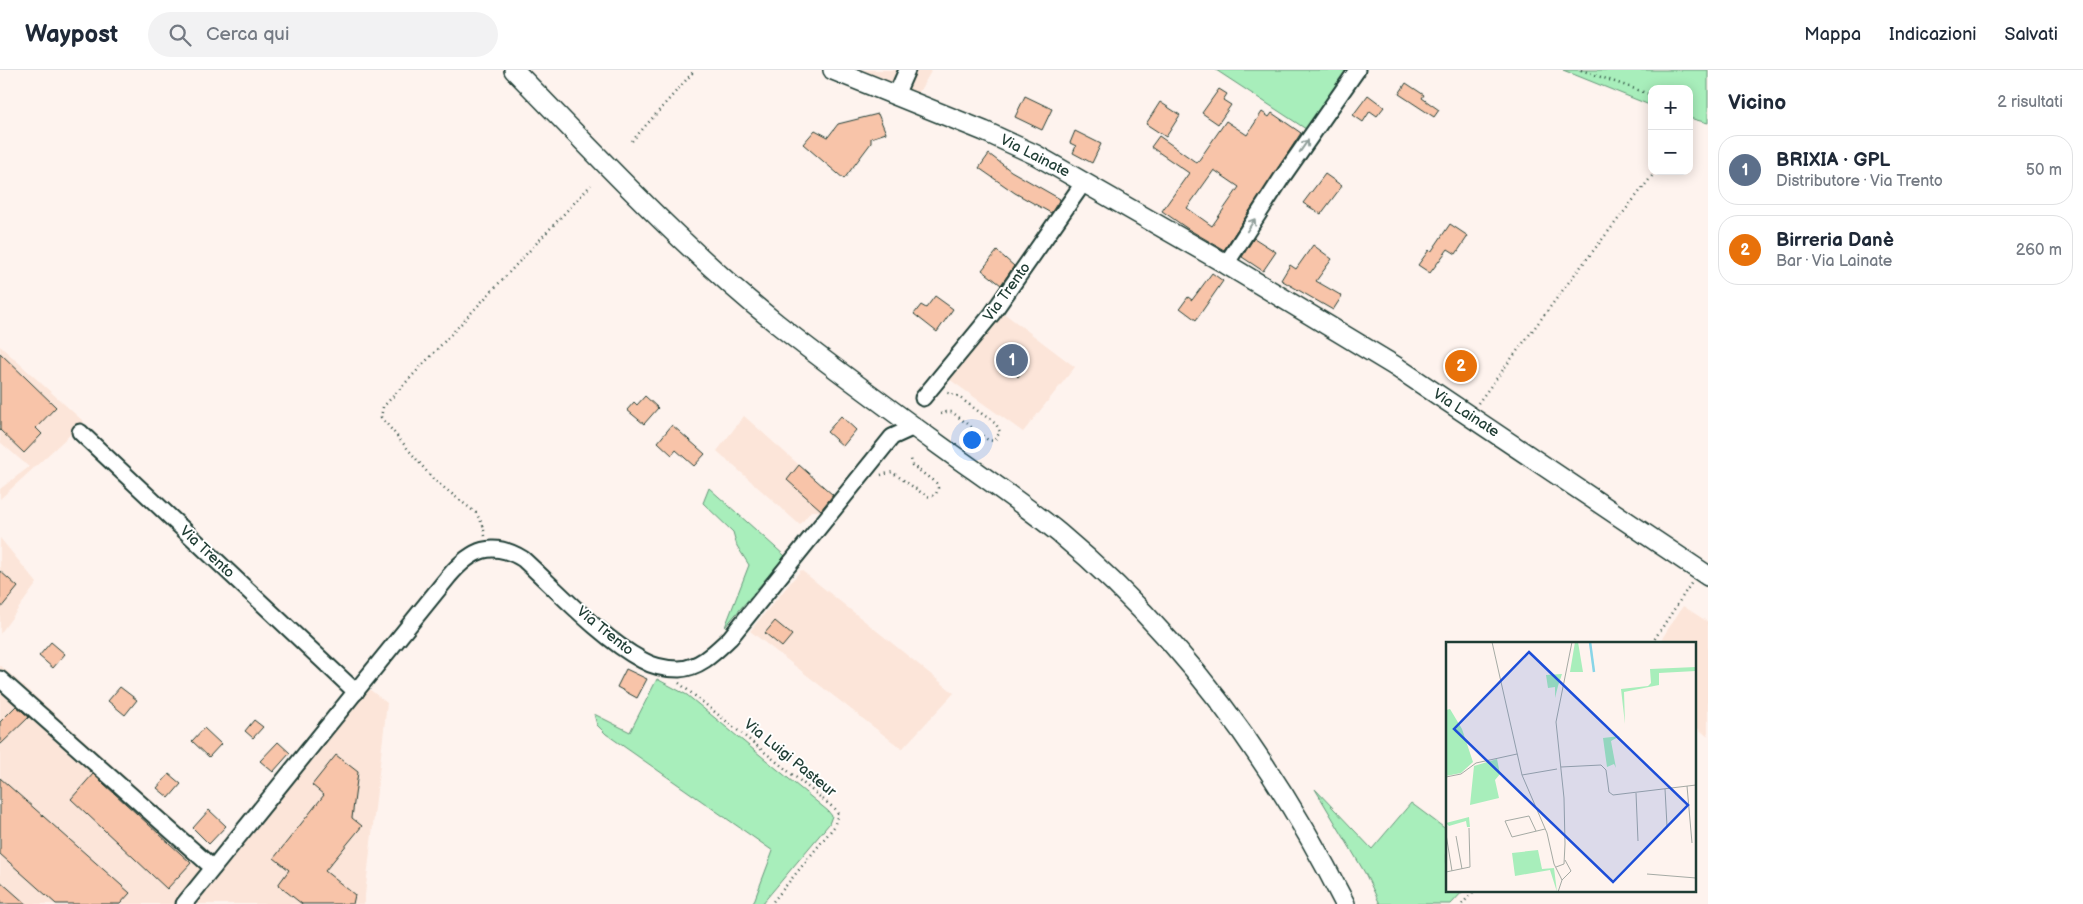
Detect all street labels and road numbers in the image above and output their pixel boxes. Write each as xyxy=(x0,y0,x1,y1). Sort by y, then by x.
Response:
street label: Via Lainate xyxy=(997,130,1073,182)
street label: Via Trento xyxy=(979,259,1035,325)
street label: Via Lainate xyxy=(1429,384,1503,442)
street label: Via Trento xyxy=(176,522,238,582)
street label: Via Trento xyxy=(572,602,638,660)
street label: Via Luigi Pasteur xyxy=(740,715,841,801)

